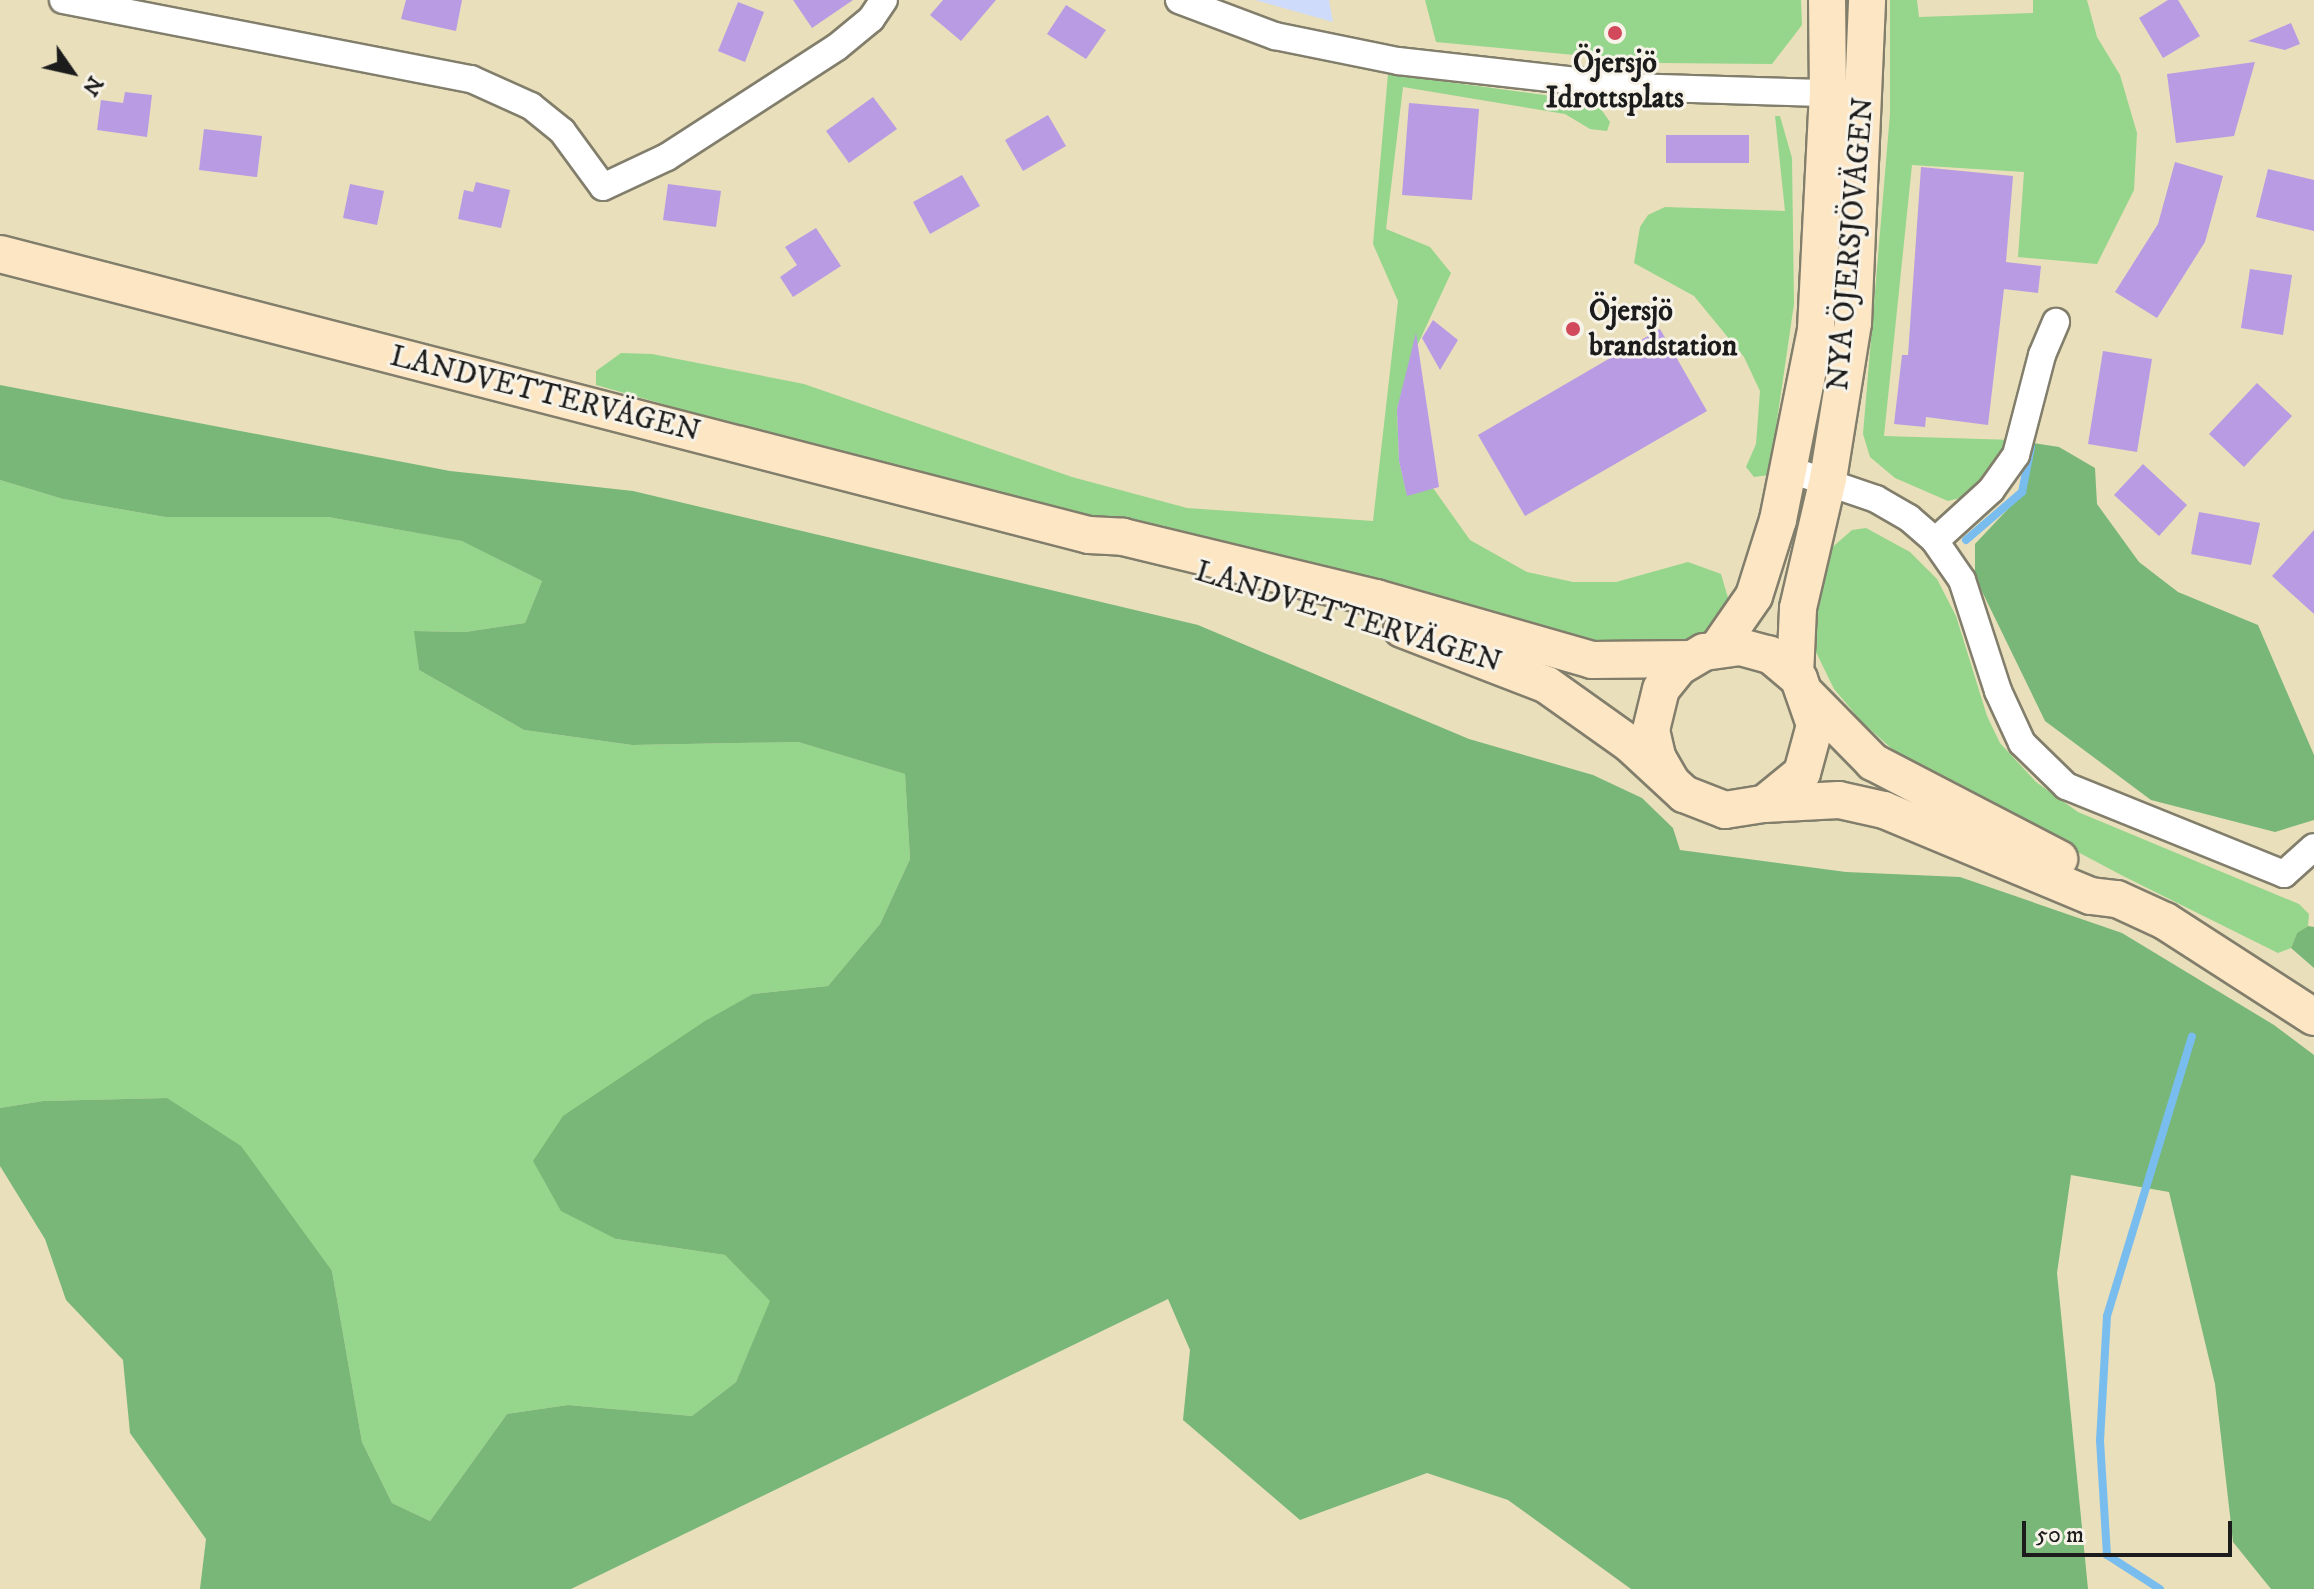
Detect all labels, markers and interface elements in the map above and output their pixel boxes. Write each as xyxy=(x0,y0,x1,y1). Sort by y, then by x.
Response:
marker: Öjersjö Idrottsplats xyxy=(1606,24,1624,42)
north arrow xyxy=(32,32,112,112)
place label: Öjersjö Idrottsplats xyxy=(1546,46,1684,116)
text: N xyxy=(76,71,109,101)
street label: NYA ÖJERSJÖVÄGEN xyxy=(1821,96,1883,392)
place label: Öjersjö brandstation xyxy=(1589,294,1737,364)
marker: Öjersjö brandstation xyxy=(1564,320,1582,338)
street label: LANDVETTERVÄGEN xyxy=(386,339,704,451)
street label: LANDVETTERVÄGEN xyxy=(1191,554,1505,682)
scale bar xyxy=(2026,1505,2236,1555)
text: 50 m xyxy=(2036,1520,2084,1550)

